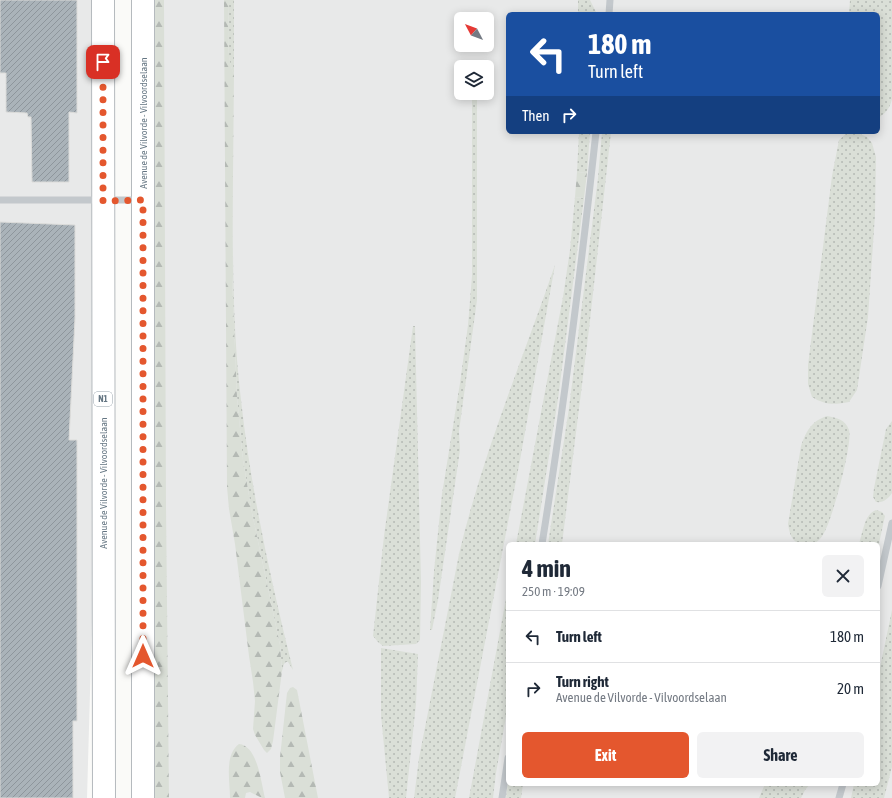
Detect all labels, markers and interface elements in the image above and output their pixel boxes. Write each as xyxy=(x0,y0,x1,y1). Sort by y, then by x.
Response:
north arrow xyxy=(454,12,494,52)
map controls xyxy=(454,12,494,100)
icon: left xyxy=(522,28,574,80)
text: 180 m xyxy=(588,28,651,60)
pin xyxy=(86,45,120,79)
icon: arrive xyxy=(92,51,114,73)
street label: Avenue de Vilvorde - Vilvoordselaan xyxy=(138,57,149,189)
button: layers xyxy=(454,60,494,100)
text: Turn left xyxy=(588,61,643,82)
icon: right xyxy=(558,104,580,126)
text: Then xyxy=(522,107,550,124)
road number: N1 xyxy=(94,392,112,406)
street label: Avenue de Vilvorde - Vilvoordselaan xyxy=(98,417,109,549)
text: 4 min xyxy=(522,555,571,582)
button: close xyxy=(822,555,864,597)
text: 250 m · 19:09 xyxy=(522,584,585,599)
icon: left xyxy=(522,626,544,648)
text: Turn left xyxy=(556,628,602,645)
text: 180 m xyxy=(830,628,864,645)
position arrow xyxy=(122,635,164,677)
text: Turn right xyxy=(556,673,609,690)
icon: right xyxy=(522,678,544,700)
text: 20 m xyxy=(837,680,864,697)
text: Avenue de Vilvorde - Vilvoordselaan xyxy=(556,690,727,705)
button: Exit xyxy=(522,732,689,778)
button: Share xyxy=(697,732,864,778)

